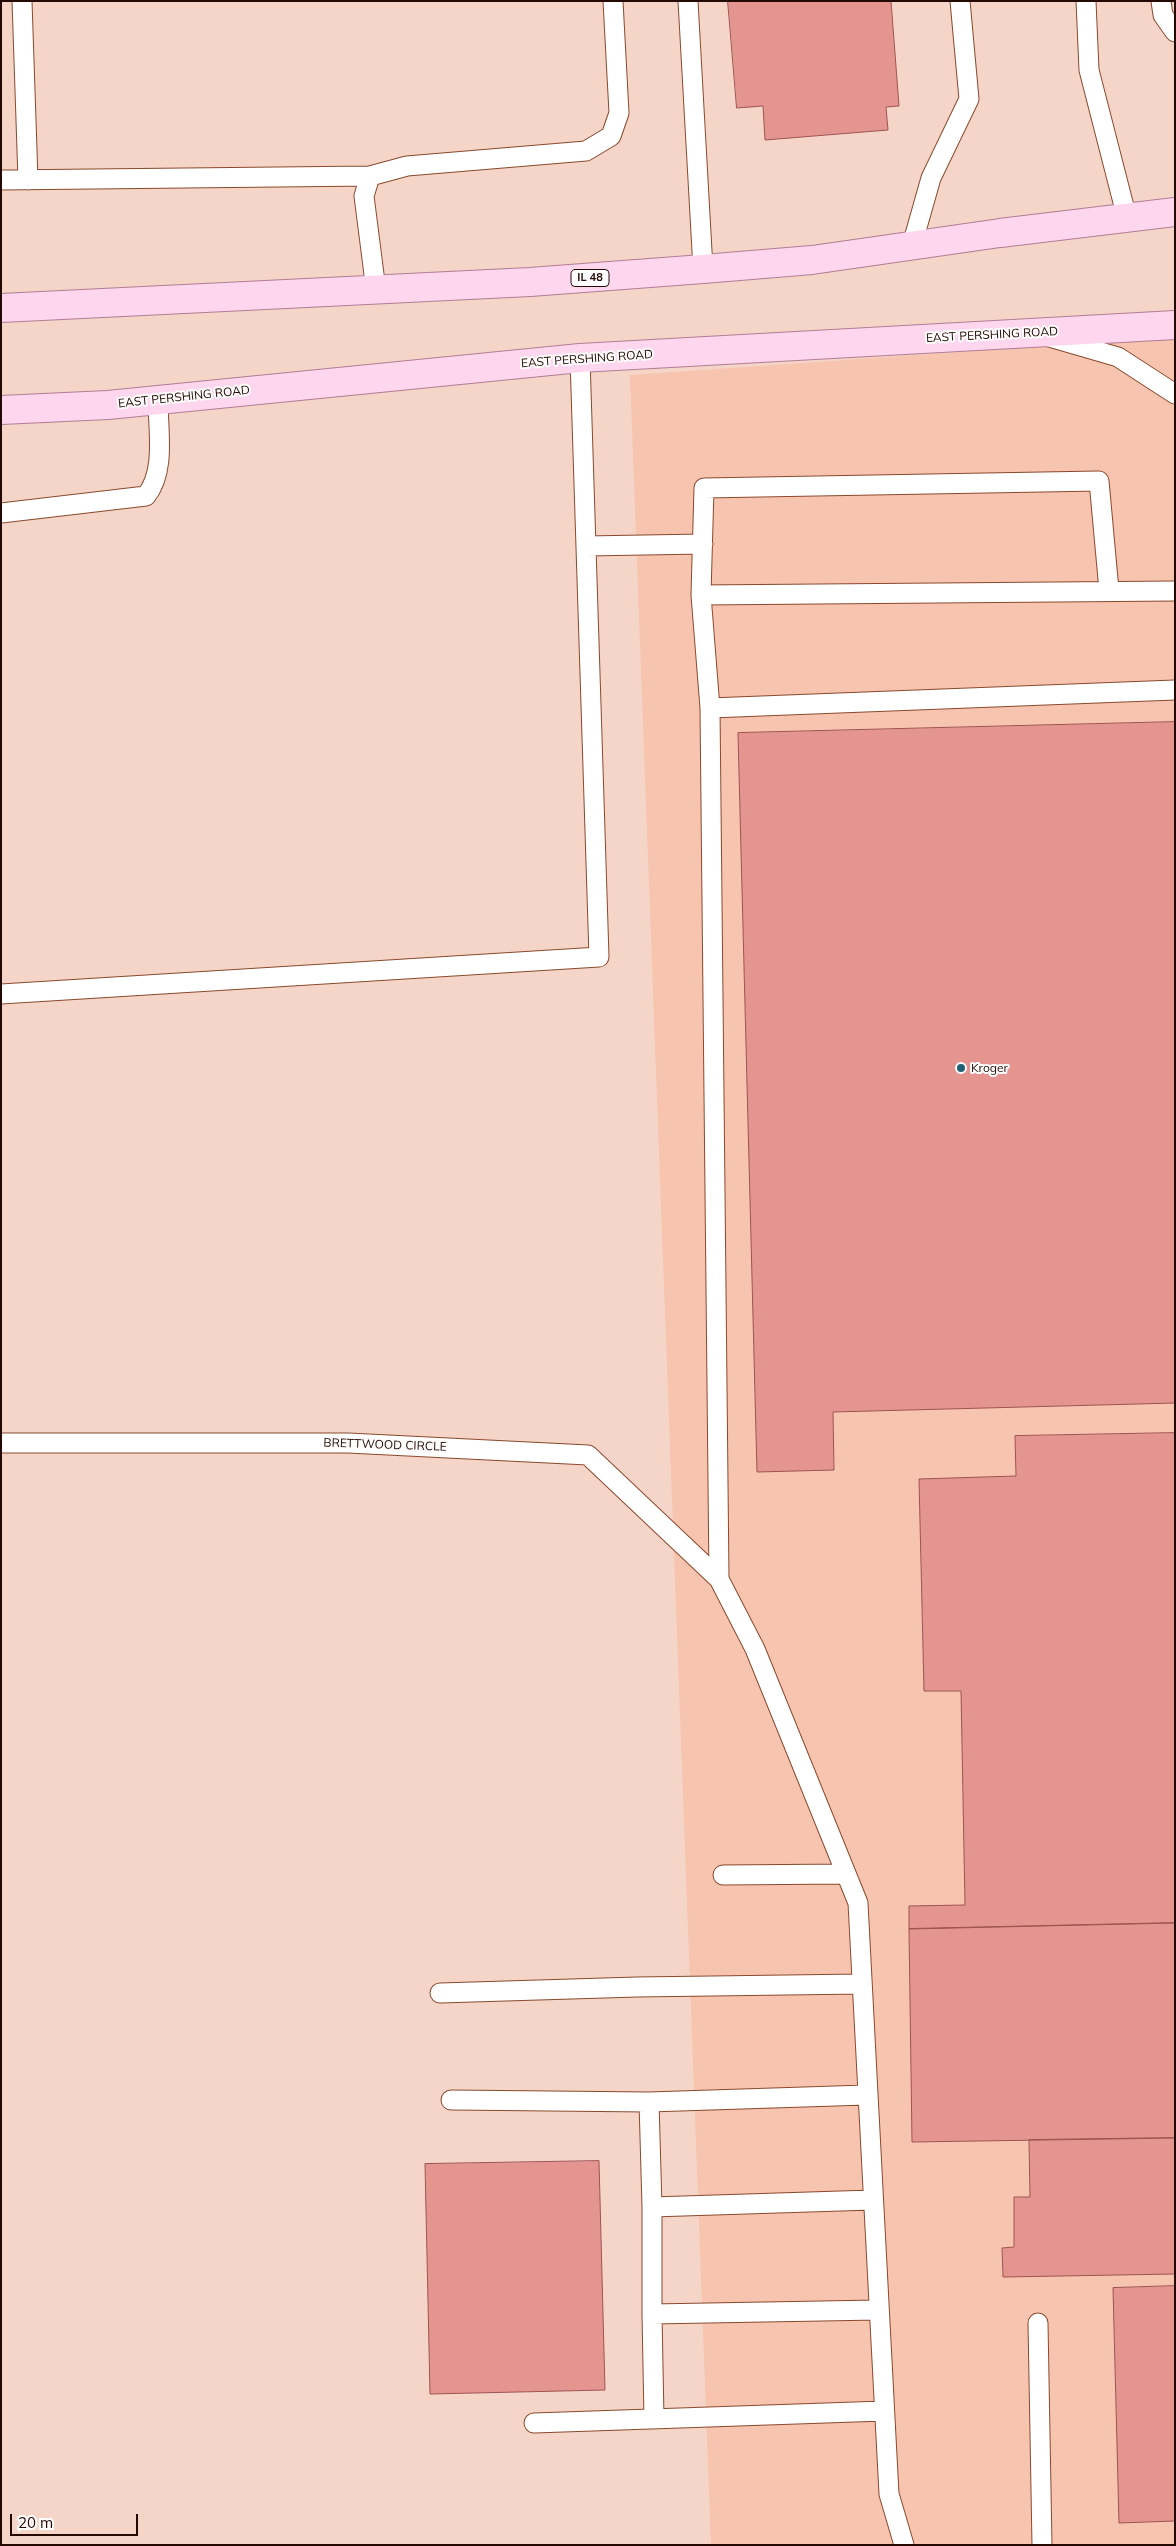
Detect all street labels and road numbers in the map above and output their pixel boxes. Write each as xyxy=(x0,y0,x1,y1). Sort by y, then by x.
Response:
road number: IL 48 xyxy=(571,270,609,286)
street label: EAST PERSHING ROAD xyxy=(926,324,1058,346)
street label: EAST PERSHING ROAD xyxy=(521,347,653,371)
street label: EAST PERSHING ROAD xyxy=(117,383,251,411)
street label: BRETTWOOD CIRCLE xyxy=(323,1436,447,1454)

